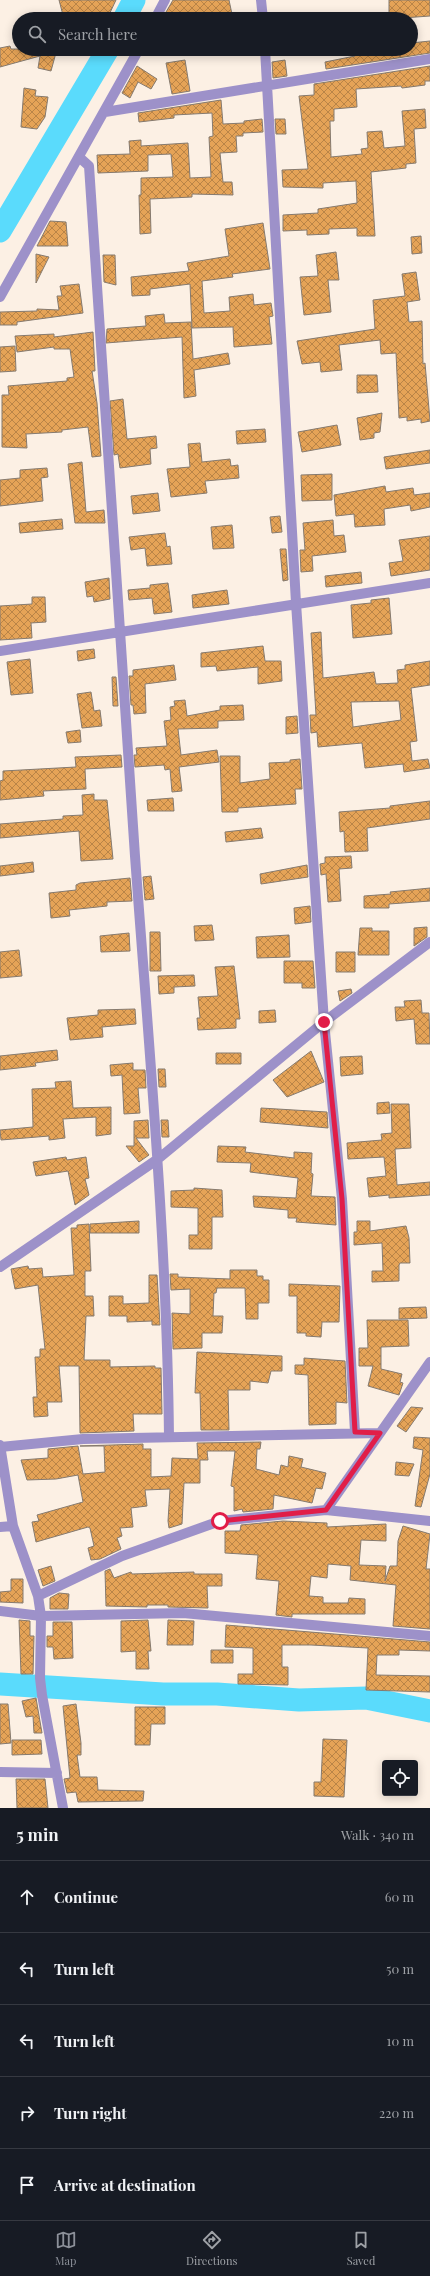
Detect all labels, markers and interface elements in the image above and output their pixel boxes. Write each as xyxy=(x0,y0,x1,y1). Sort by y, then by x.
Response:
search box xyxy=(12,12,418,56)
icon: search xyxy=(26,23,48,45)
text: Search here xyxy=(58,24,137,44)
route end xyxy=(315,1013,333,1031)
route start xyxy=(211,1512,229,1530)
map controls xyxy=(382,1760,418,1796)
button: locate xyxy=(382,1760,418,1796)
text: 5 min xyxy=(16,1823,59,1845)
text: Walk · 340 m xyxy=(341,1826,414,1843)
icon: ahead xyxy=(16,1886,38,1908)
text: Continue xyxy=(54,1887,118,1907)
text: 60 m xyxy=(385,1888,414,1905)
icon: left xyxy=(16,1958,38,1980)
text: Turn left xyxy=(54,1959,115,1979)
text: 50 m xyxy=(386,1960,414,1977)
icon: left xyxy=(16,2030,38,2052)
text: Turn left xyxy=(54,2031,115,2051)
text: 10 m xyxy=(387,2032,414,2049)
icon: right xyxy=(16,2102,38,2124)
text: Turn right xyxy=(54,2103,127,2123)
text: 220 m xyxy=(379,2104,414,2121)
icon: arrive xyxy=(16,2174,38,2196)
text: Arrive at destination xyxy=(54,2175,196,2195)
tab: Map xyxy=(55,2229,77,2268)
tab: Directions xyxy=(186,2229,237,2268)
tab: Saved xyxy=(347,2229,375,2268)

